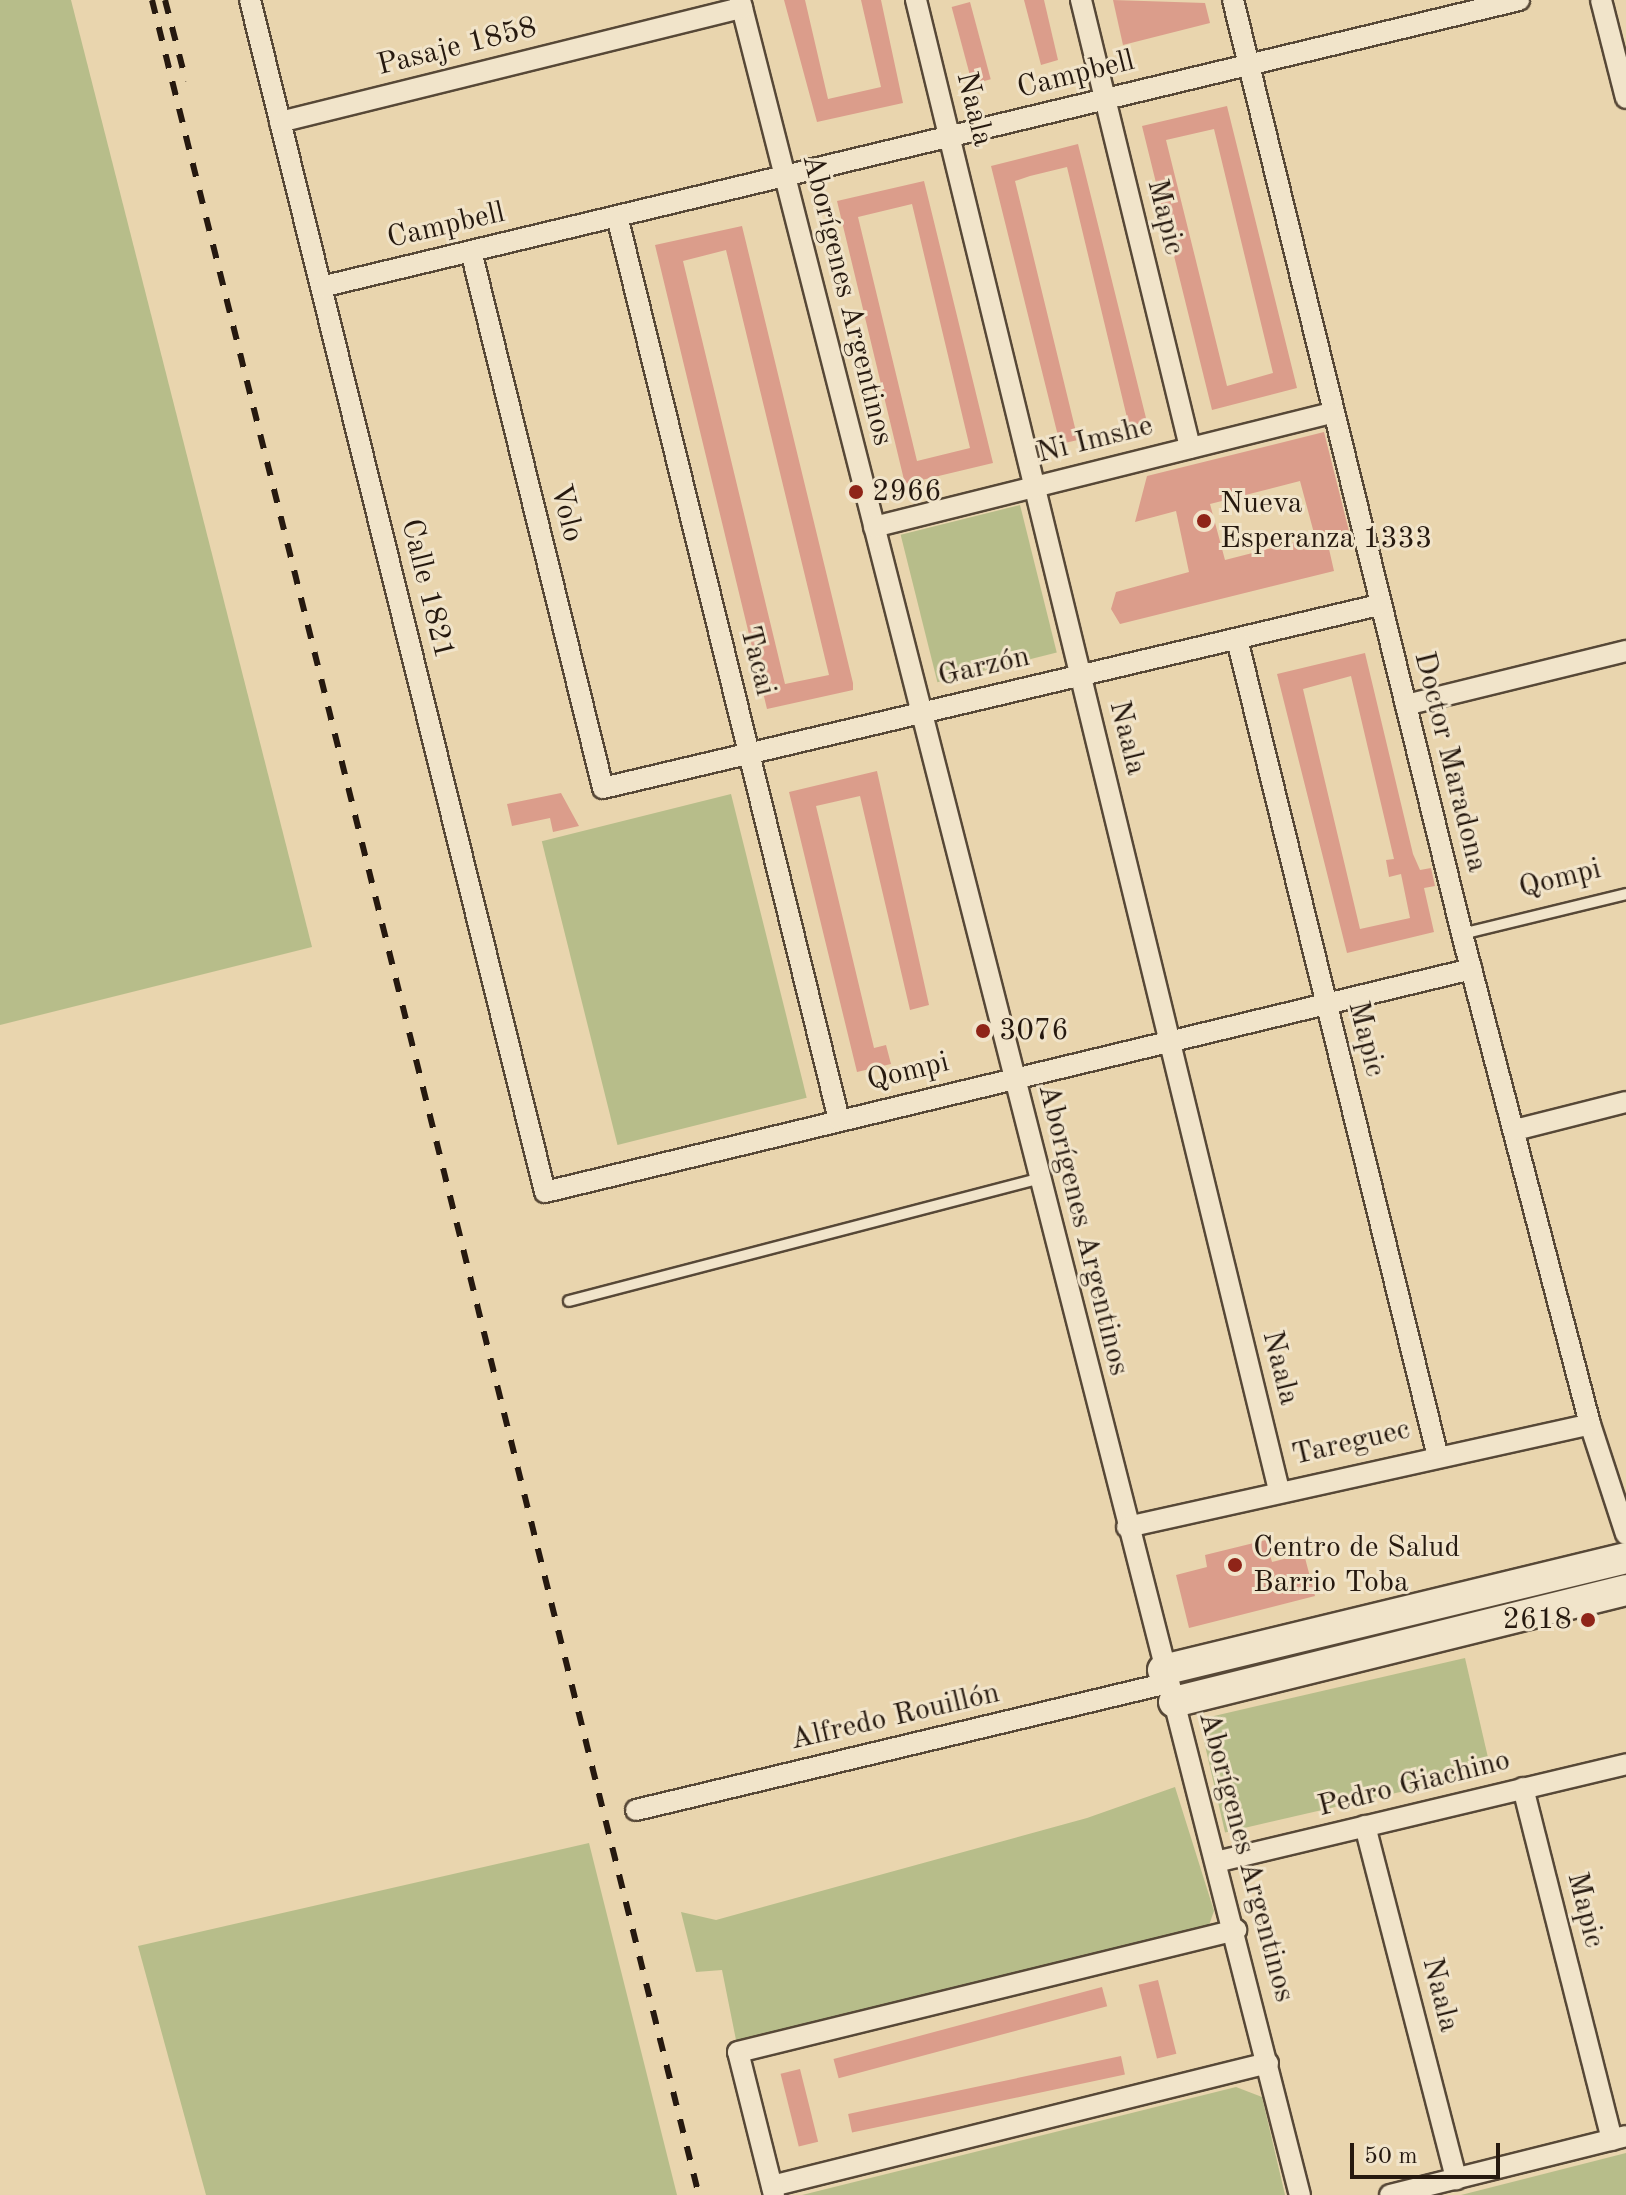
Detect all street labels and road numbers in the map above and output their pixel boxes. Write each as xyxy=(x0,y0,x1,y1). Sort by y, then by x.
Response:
street label: Pasaje 1858 xyxy=(373,10,541,84)
street label: Campbell xyxy=(1014,43,1138,107)
street label: Naala xyxy=(947,68,1001,150)
street label: Aborígenes Argentinos xyxy=(793,151,901,449)
street label: Mapic xyxy=(1138,175,1192,259)
street label: Campbell xyxy=(384,195,508,257)
street label: Ni Imshe xyxy=(1033,408,1157,472)
street label: Volo xyxy=(542,480,590,546)
street label: Calle 1821 xyxy=(392,515,462,663)
street label: Tacai xyxy=(731,622,783,700)
street label: Garzón xyxy=(935,639,1033,695)
street label: Doctor Maradona xyxy=(1405,648,1495,876)
street label: Naala xyxy=(1100,697,1154,779)
street label: Qompi xyxy=(1515,851,1605,907)
street label: Mapic xyxy=(1339,997,1393,1081)
street label: Qompi xyxy=(863,1044,953,1100)
street label: Aborígenes Argentinos xyxy=(1029,1081,1137,1379)
street label: Naala xyxy=(1253,1327,1307,1409)
street label: Tareguec xyxy=(1289,1412,1413,1474)
street label: Alfredo Rouillón xyxy=(787,1675,1003,1759)
street label: Aborígenes Argentinos xyxy=(1190,1708,1302,2006)
street label: Pedro Giachino xyxy=(1314,1743,1514,1825)
street label: Mapic xyxy=(1558,1868,1612,1952)
street label: Naala xyxy=(1413,1954,1467,2036)

